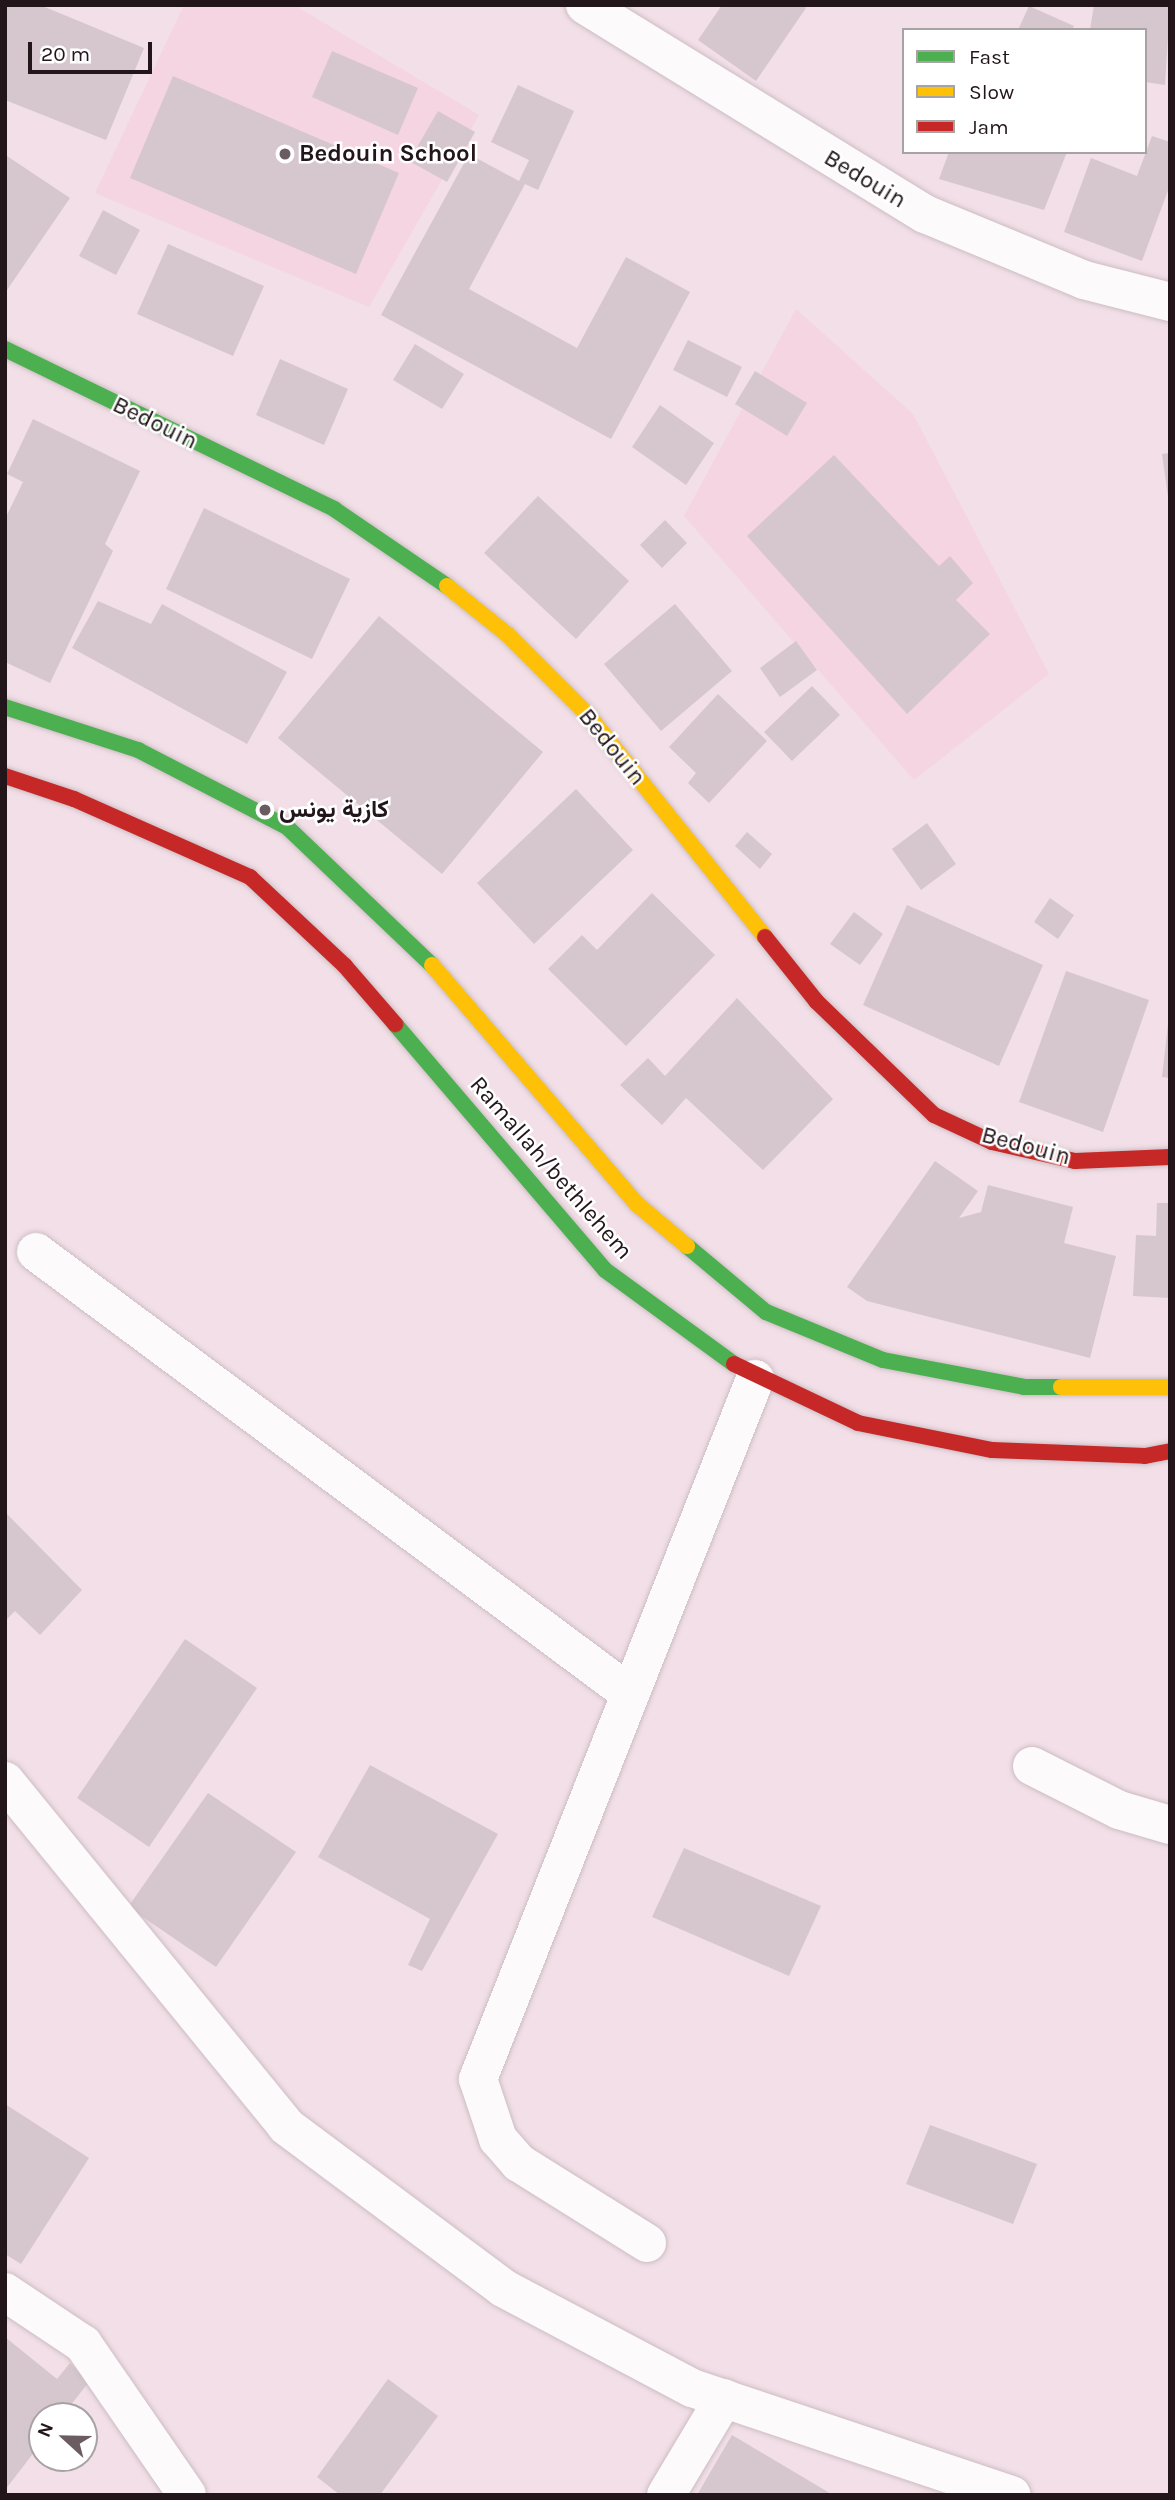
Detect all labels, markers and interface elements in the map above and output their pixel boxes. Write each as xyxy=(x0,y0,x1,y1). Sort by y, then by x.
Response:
scale bar xyxy=(32,28,156,72)
legend xyxy=(902,28,1147,154)
text: 20 m xyxy=(41,42,90,66)
text: Fast xyxy=(969,45,1010,69)
text: Slow xyxy=(969,80,1014,104)
text: Jam xyxy=(969,115,1009,139)
place label: Bedouin School xyxy=(299,140,477,168)
street label: Bedouin xyxy=(819,143,911,215)
marker: Bedouin School xyxy=(277,146,293,162)
street label: Bedouin xyxy=(108,390,202,456)
street label: Bedouin xyxy=(572,703,652,791)
place label: كازية يونس xyxy=(279,796,389,824)
marker: كازية يونس xyxy=(257,802,273,818)
street label: Ramallah/bethlehem xyxy=(464,1070,638,1266)
street label: Bedouin xyxy=(978,1120,1074,1172)
north arrow xyxy=(28,2402,98,2472)
text: N xyxy=(33,2419,58,2440)

